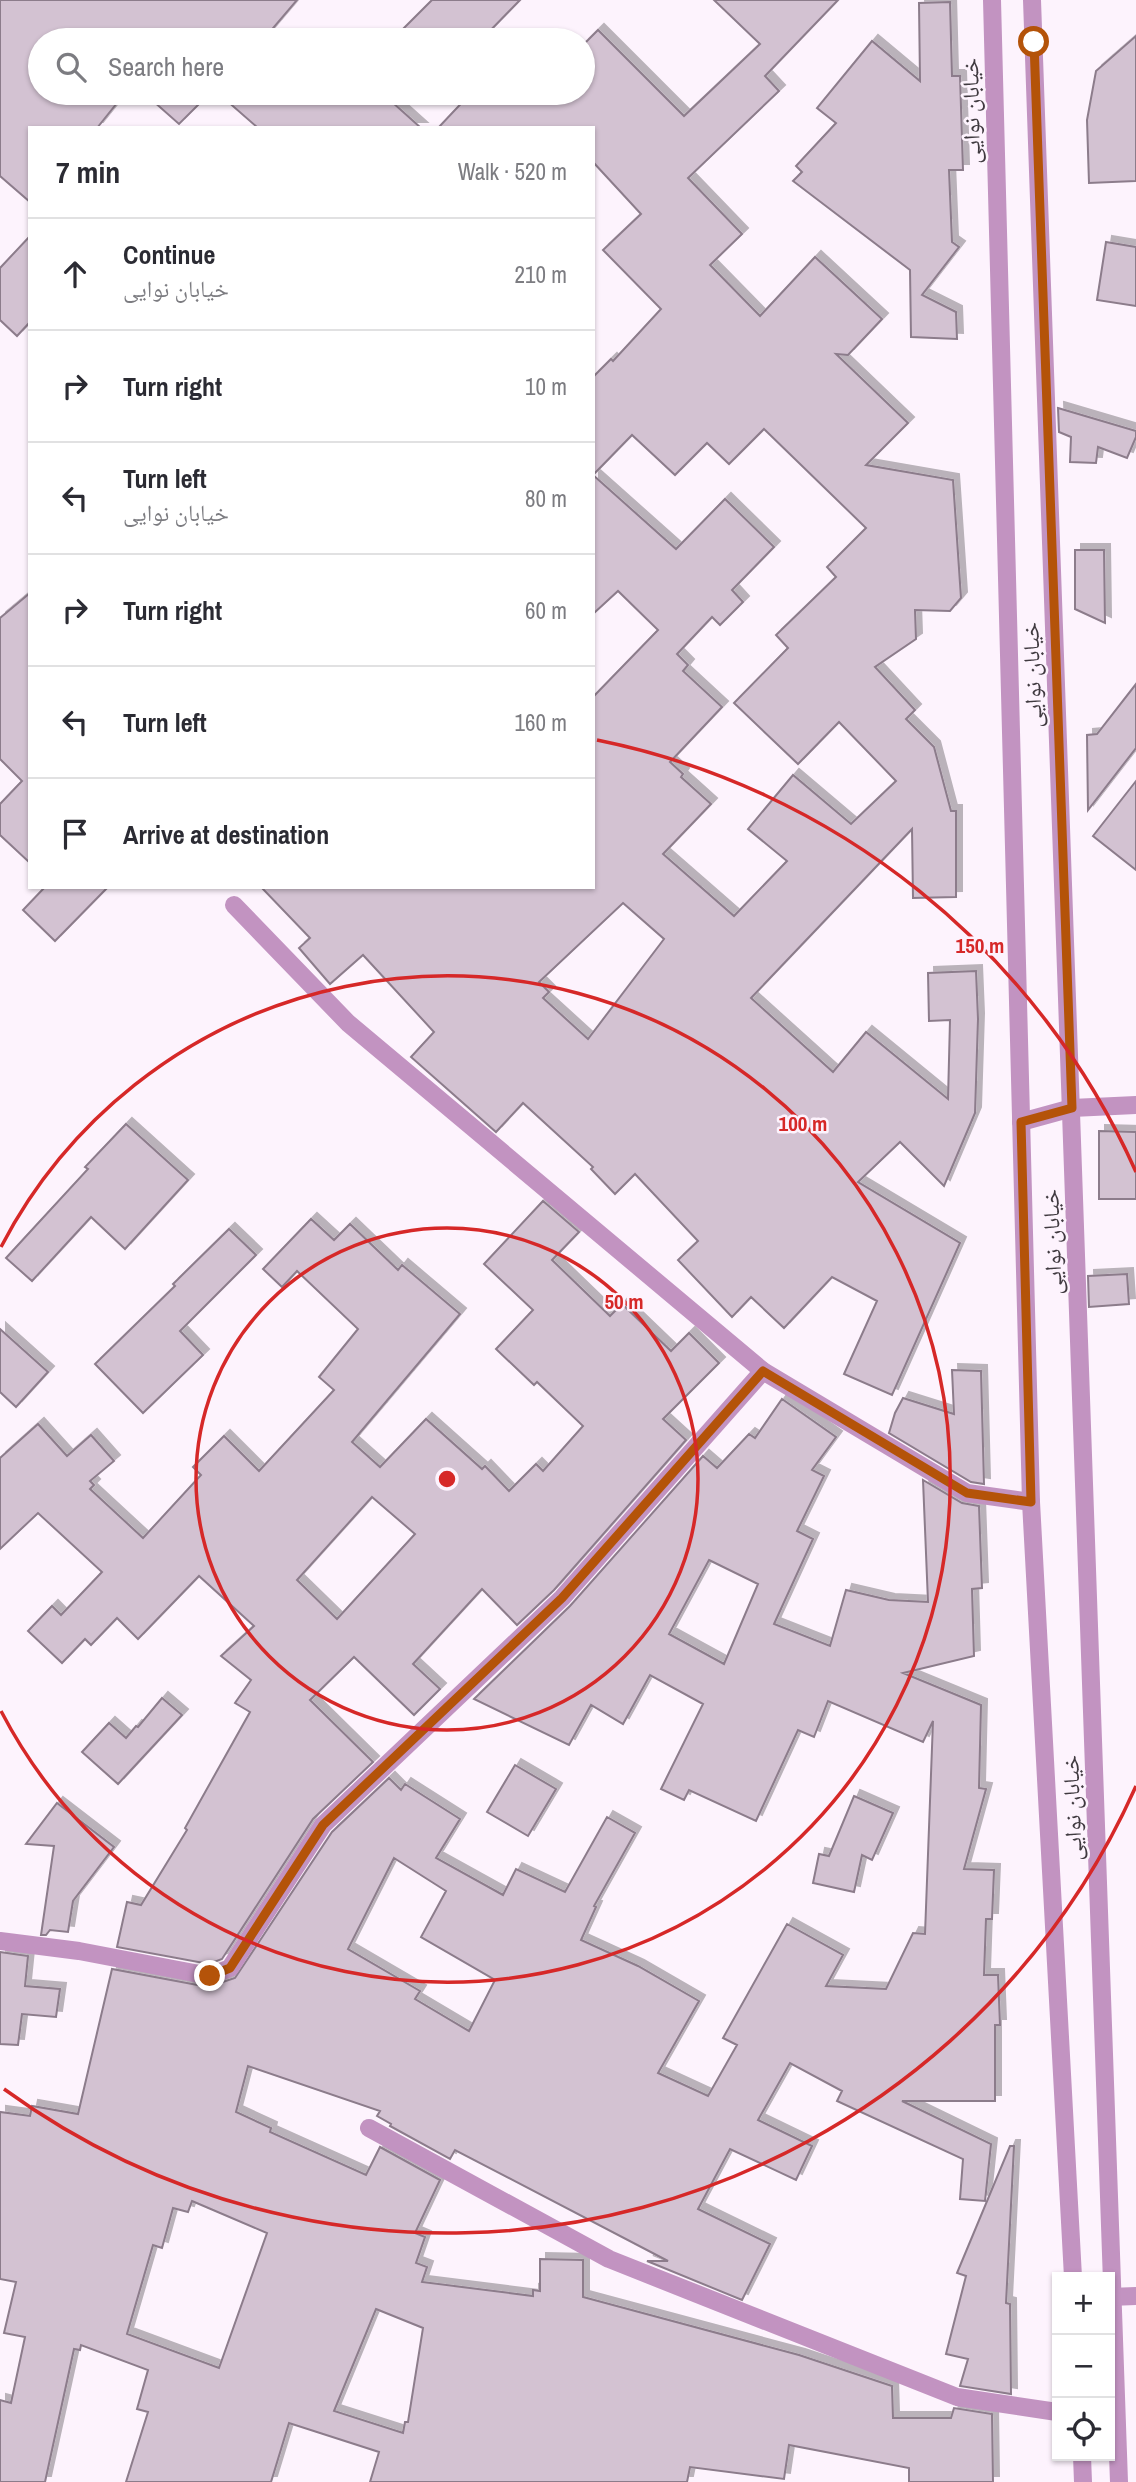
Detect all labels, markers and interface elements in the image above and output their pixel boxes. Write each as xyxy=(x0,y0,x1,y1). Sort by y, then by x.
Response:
route start xyxy=(1018,26,1049,57)
search box xyxy=(28,28,595,105)
icon: search xyxy=(52,48,90,86)
text: Search here xyxy=(108,49,224,84)
street label: خیابان نوایی xyxy=(954,58,987,164)
text: 7 min xyxy=(56,152,120,192)
text: Walk · 520 m xyxy=(458,156,567,187)
text: Continue xyxy=(123,237,215,272)
icon: ahead xyxy=(56,255,94,293)
text: 210 m xyxy=(515,259,567,290)
text: خیابان نوایی xyxy=(123,273,229,304)
icon: right xyxy=(56,367,94,405)
text: Turn right xyxy=(123,369,222,404)
text: 10 m xyxy=(525,371,567,402)
text: Turn left xyxy=(123,461,207,496)
icon: left xyxy=(56,479,94,517)
text: 80 m xyxy=(525,483,567,514)
text: خیابان نوایی xyxy=(123,497,229,528)
icon: right xyxy=(56,591,94,629)
text: Turn right xyxy=(123,593,222,628)
text: 60 m xyxy=(525,595,567,626)
street label: خیابان نوایی xyxy=(1014,622,1049,728)
icon: left xyxy=(56,703,94,741)
text: Turn left xyxy=(123,705,207,740)
text: 160 m xyxy=(515,707,567,738)
icon: arrive xyxy=(56,815,94,853)
text: Arrive at destination xyxy=(123,817,329,852)
text: 150 m xyxy=(956,931,1004,960)
text: 100 m xyxy=(779,1109,827,1138)
street label: خیابان نوایی xyxy=(1034,1189,1069,1295)
text: 50 m xyxy=(604,1287,644,1316)
centre of rings xyxy=(435,1467,459,1491)
street label: خیابان نوایی xyxy=(1054,1755,1089,1861)
route end xyxy=(194,1960,225,1991)
map controls xyxy=(1052,2272,1115,2461)
button: + xyxy=(1052,2272,1115,2335)
button: − xyxy=(1052,2335,1115,2398)
button: locate xyxy=(1052,2398,1115,2461)

